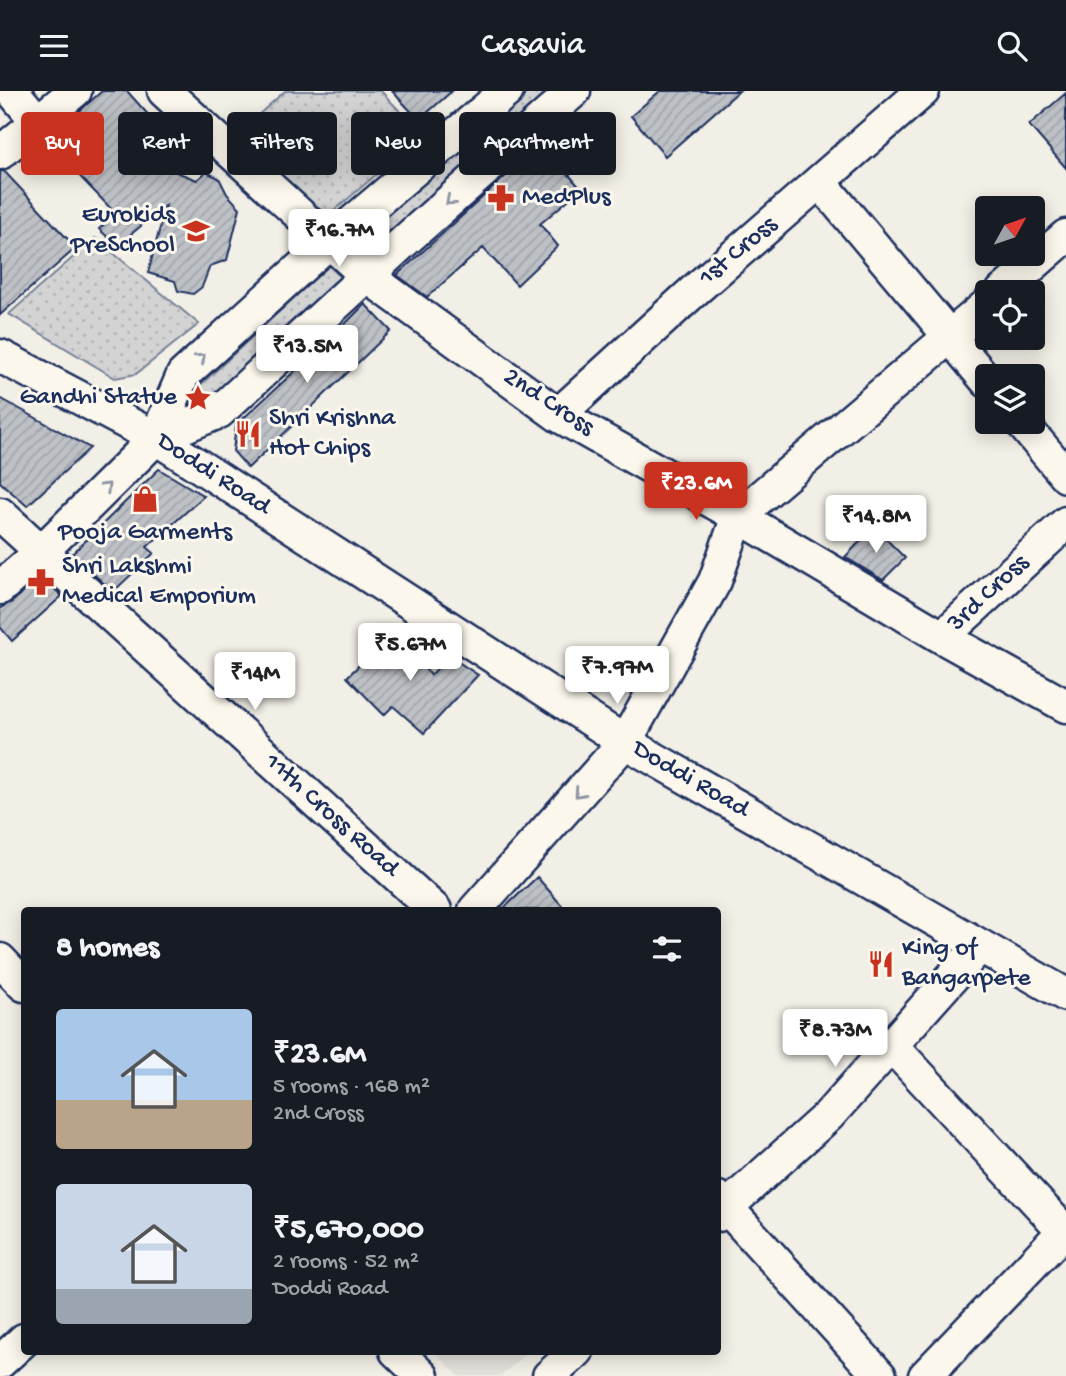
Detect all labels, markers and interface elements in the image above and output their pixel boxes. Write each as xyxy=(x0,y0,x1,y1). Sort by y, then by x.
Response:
icon: menu xyxy=(35,27,73,65)
text: Casavia xyxy=(481,27,585,65)
icon: search xyxy=(993,27,1031,65)
chip: Buy xyxy=(21,112,104,175)
chip: Rent xyxy=(118,112,213,175)
chip: Filters xyxy=(227,112,337,175)
chip: New xyxy=(351,112,445,175)
chip: Apartment xyxy=(459,112,616,175)
pharmacy icon: MedPlus xyxy=(486,183,516,213)
place label: MedPlus xyxy=(522,183,612,214)
one-way arrow xyxy=(445,193,458,205)
north arrow xyxy=(975,196,1045,266)
map controls xyxy=(975,196,1045,434)
place label: Eurokids PreSchool xyxy=(69,201,176,262)
pin: ₹16.7M xyxy=(282,209,396,269)
street label: 1st Cross xyxy=(693,209,786,294)
school or university icon: Eurokids PreSchool xyxy=(181,216,211,246)
text: ₹16.7M xyxy=(304,218,374,245)
button: locate xyxy=(975,280,1045,350)
pin: ₹13.5M xyxy=(250,325,364,385)
text: ₹13.5M xyxy=(272,334,342,361)
one-way arrow xyxy=(193,354,206,367)
street label: 2nd Cross xyxy=(497,362,601,445)
button: layers xyxy=(975,364,1045,434)
place label: Gandhi Statue xyxy=(19,383,178,414)
place icon: Gandhi Statue xyxy=(183,383,213,413)
place label: Shri Krishna Hot Chips xyxy=(269,404,397,465)
restaurant icon: Shri Krishna Hot Chips xyxy=(233,419,263,449)
street label: Doddi Road xyxy=(149,426,277,524)
pin: ₹23.6M xyxy=(639,463,753,522)
text: ₹23.6M xyxy=(660,471,732,498)
one-way arrow xyxy=(98,483,111,496)
shop icon: Pooja Garments xyxy=(130,484,160,514)
pin: ₹14.8M xyxy=(819,496,933,555)
text: ₹14.8M xyxy=(841,504,911,531)
place label: Pooja Garments xyxy=(57,518,233,549)
street label: 3rd Cross xyxy=(941,548,1037,640)
place label: Shri Lakshmi Medical Emporium xyxy=(62,552,256,613)
pharmacy icon: Shri Lakshmi Medical Emporium xyxy=(26,567,56,597)
pin: ₹5.67M xyxy=(353,623,467,683)
text: ₹5.67M xyxy=(374,632,446,659)
pin: ₹7.97M xyxy=(560,647,674,706)
pin: ₹14M xyxy=(214,653,296,712)
text: ₹7.97M xyxy=(581,655,653,682)
text: ₹14M xyxy=(230,661,280,688)
street label: Doddi Road xyxy=(624,733,755,827)
street label: 11th Cross Road xyxy=(256,747,406,886)
one-way arrow xyxy=(575,785,588,798)
icon: filters xyxy=(648,930,686,968)
text: 8 homes xyxy=(56,932,159,967)
place label: King of Bangarpete xyxy=(901,934,1031,995)
restaurant icon: King of Bangarpete xyxy=(866,949,896,979)
pin: ₹8.73M xyxy=(778,1009,892,1069)
text: ₹8.73M xyxy=(799,1018,871,1045)
icon: home xyxy=(112,1037,196,1121)
text: ₹23.6M xyxy=(273,1039,366,1074)
text: 5 rooms · 168 m² xyxy=(273,1074,430,1101)
text: 2nd Cross xyxy=(273,1101,364,1128)
icon: home xyxy=(112,1212,196,1296)
text: ₹5,670,000 xyxy=(273,1214,424,1249)
text: 2 rooms · 52 m² xyxy=(273,1249,419,1276)
text: Doddi Road xyxy=(273,1276,388,1303)

